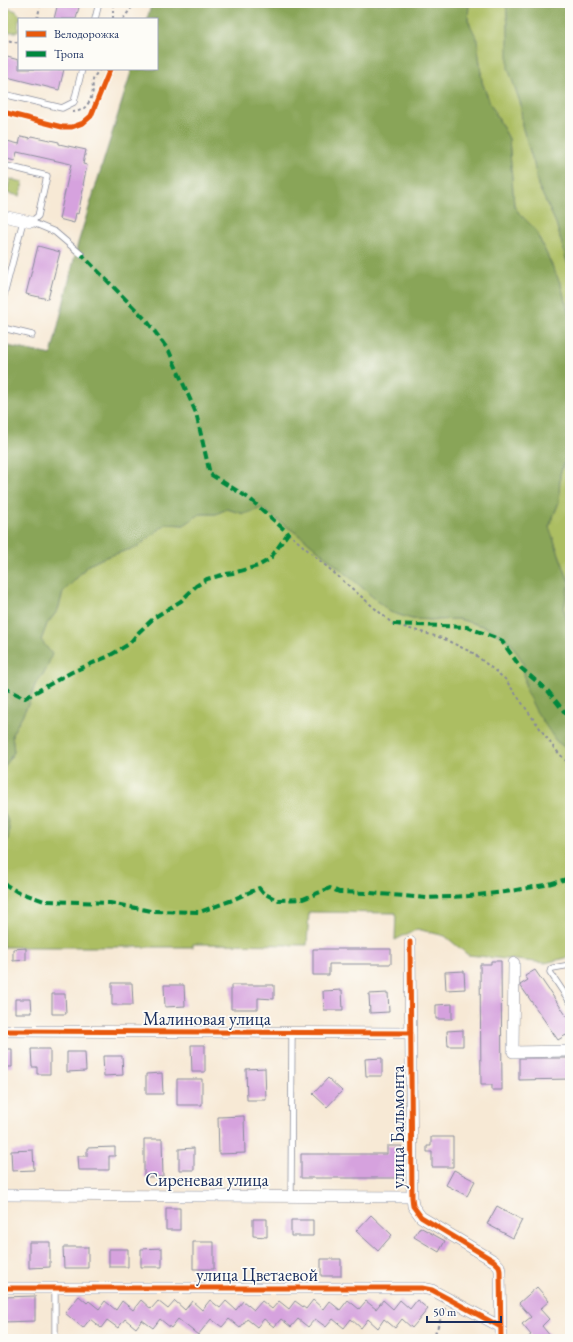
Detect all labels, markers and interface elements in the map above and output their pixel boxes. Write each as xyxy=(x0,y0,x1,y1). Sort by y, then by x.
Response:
legend xyxy=(18,18,158,70)
text: Велодорожка xyxy=(54,26,119,42)
text: Тропа xyxy=(54,46,84,62)
street label: Малиновая улица xyxy=(143,1007,272,1030)
street label: улица Бальмонта xyxy=(386,1064,409,1189)
street label: Сиреневая улица xyxy=(145,1168,270,1191)
street label: улица Цветаевой xyxy=(196,1263,318,1286)
scale bar xyxy=(427,1298,501,1324)
text: 50 m xyxy=(433,1304,457,1320)

